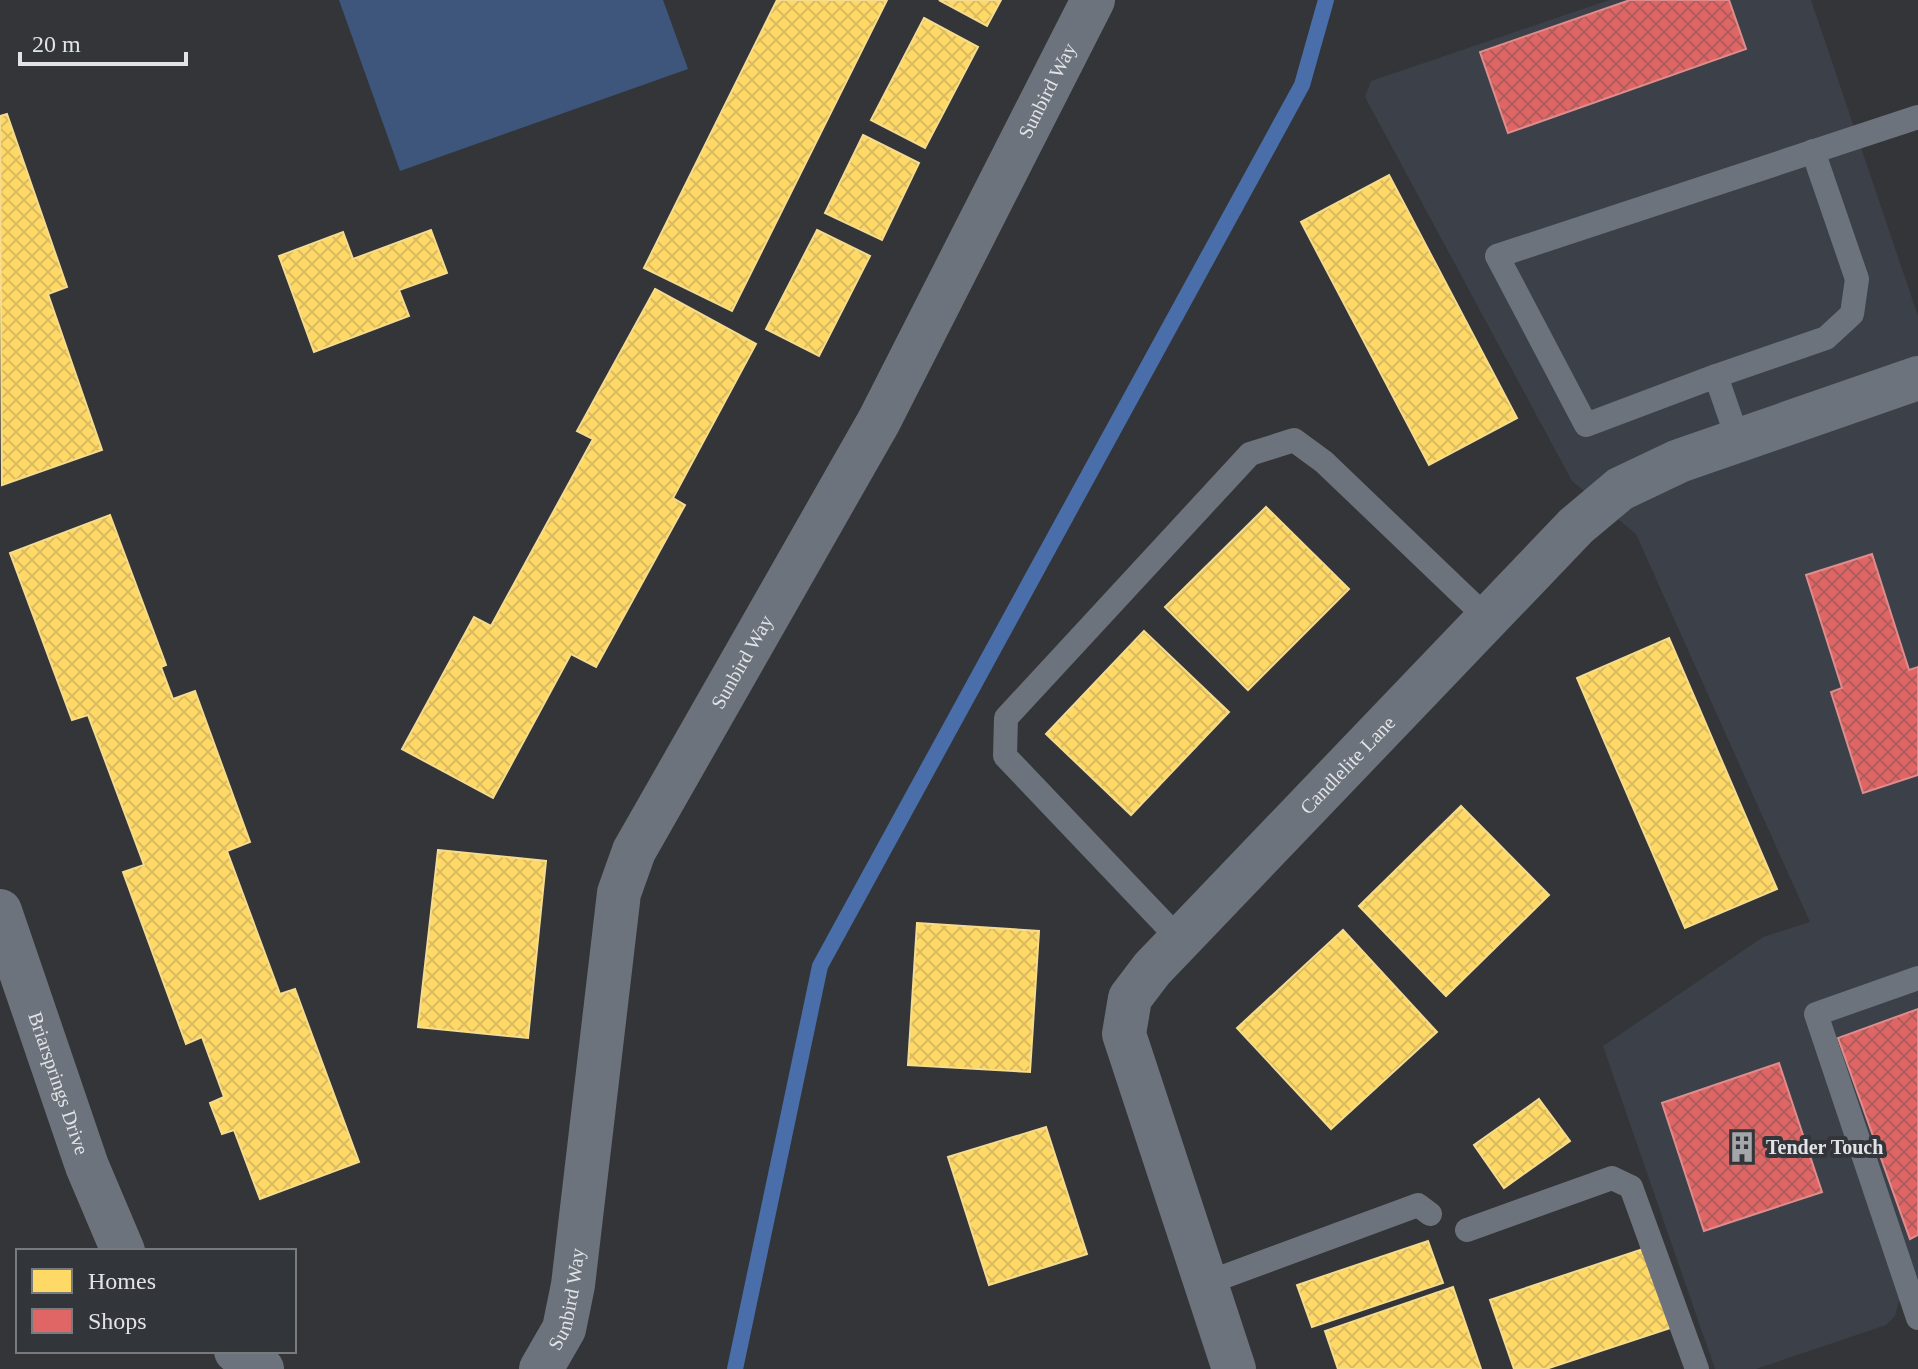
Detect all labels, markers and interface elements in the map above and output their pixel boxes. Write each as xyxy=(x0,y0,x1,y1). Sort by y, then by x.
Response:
scale bar xyxy=(20,16,186,66)
text: 20 m xyxy=(32,31,81,57)
street label: Sunbird Way xyxy=(1014,39,1081,142)
street label: Sunbird Way xyxy=(706,611,778,713)
street label: Candlelite Lane xyxy=(1295,711,1399,818)
street label: Briarsprings Drive xyxy=(24,1009,93,1158)
building icon: Tender Touch xyxy=(1725,1130,1759,1164)
place label: Tender Touch xyxy=(1766,1136,1883,1158)
street label: Sunbird Way xyxy=(543,1247,589,1354)
legend xyxy=(16,1249,296,1353)
text: Homes xyxy=(88,1268,156,1294)
text: Shops xyxy=(88,1308,147,1334)

